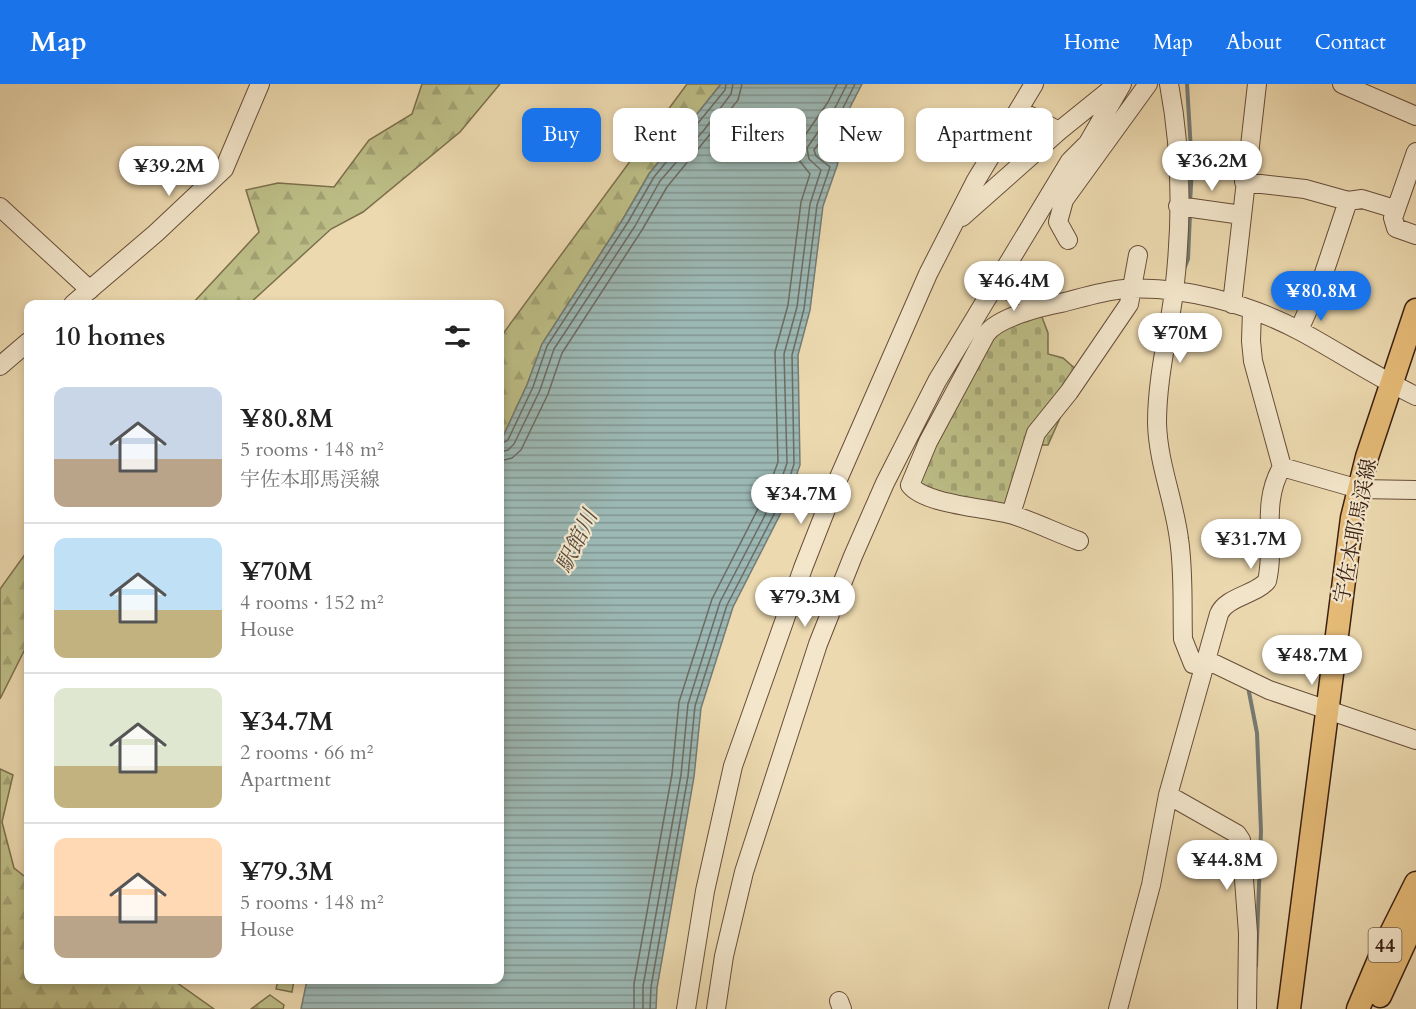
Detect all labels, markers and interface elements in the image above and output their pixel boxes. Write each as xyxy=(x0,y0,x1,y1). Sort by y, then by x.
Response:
text: Map xyxy=(30,23,87,61)
text: Home xyxy=(1064,28,1120,57)
text: Map xyxy=(1153,28,1193,57)
text: About xyxy=(1226,28,1282,57)
text: Contact xyxy=(1315,28,1386,57)
chip: Buy xyxy=(522,108,601,162)
chip: Rent xyxy=(613,108,698,162)
chip: Filters xyxy=(710,108,806,162)
chip: New xyxy=(818,108,904,162)
chip: Apartment xyxy=(916,108,1053,162)
pin: ¥36.2M xyxy=(1163,141,1261,192)
pin: ¥39.2M xyxy=(120,146,218,197)
text: ¥36.2M xyxy=(1176,147,1248,174)
text: ¥39.2M xyxy=(133,152,205,179)
pin: ¥46.4M xyxy=(965,261,1063,312)
text: ¥46.4M xyxy=(978,267,1050,294)
pin: ¥80.8M xyxy=(1272,271,1370,322)
text: ¥80.8M xyxy=(1285,277,1357,304)
pin: ¥70M xyxy=(1144,313,1216,364)
text: 10 homes xyxy=(54,319,165,354)
text: ¥70M xyxy=(1152,319,1208,346)
icon: filters xyxy=(441,320,474,353)
text: ¥80.8M xyxy=(240,401,333,436)
icon: home xyxy=(102,411,174,483)
text: 5 rooms · 148 m² xyxy=(240,436,384,463)
street label: 宇佐本耶馬渓線 xyxy=(1327,456,1384,606)
text: 宇佐本耶馬渓線 xyxy=(240,466,380,493)
pin: ¥34.7M xyxy=(752,474,850,525)
text: ¥34.7M xyxy=(765,480,837,507)
water label: 駅館川 xyxy=(549,503,606,578)
pin: ¥31.7M xyxy=(1202,519,1300,570)
text: ¥31.7M xyxy=(1215,525,1287,552)
text: ¥70M xyxy=(240,554,313,589)
icon: home xyxy=(102,562,174,634)
pin: ¥79.3M xyxy=(756,577,854,628)
text: ¥79.3M xyxy=(769,583,841,610)
text: 4 rooms · 152 m² xyxy=(240,589,384,616)
text: House xyxy=(240,616,294,643)
pin: ¥48.7M xyxy=(1263,635,1361,686)
text: ¥48.7M xyxy=(1276,641,1348,668)
text: ¥34.7M xyxy=(240,704,333,739)
icon: home xyxy=(102,712,174,784)
text: 2 rooms · 66 m² xyxy=(240,739,373,766)
text: Apartment xyxy=(240,766,331,793)
pin: ¥44.8M xyxy=(1178,840,1276,891)
text: ¥44.8M xyxy=(1191,846,1263,873)
text: ¥79.3M xyxy=(240,854,333,889)
icon: home xyxy=(102,862,174,934)
text: 5 rooms · 148 m² xyxy=(240,889,384,916)
text: House xyxy=(240,916,294,943)
road number: 44 xyxy=(1368,928,1402,962)

